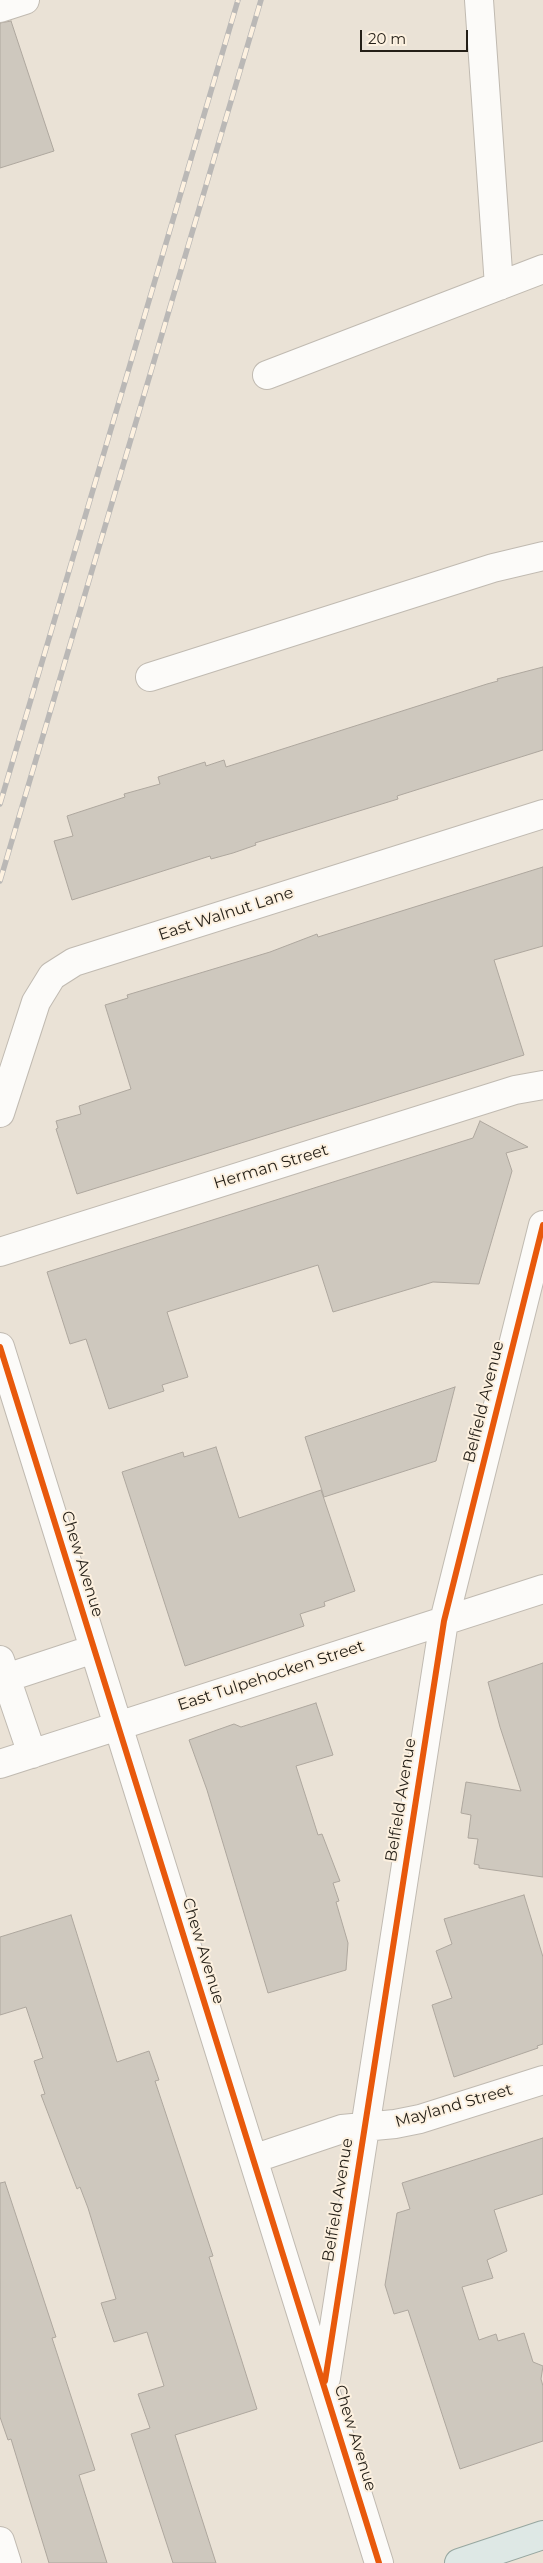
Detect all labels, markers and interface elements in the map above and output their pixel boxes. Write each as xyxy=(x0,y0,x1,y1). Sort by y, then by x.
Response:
scale bar xyxy=(363,20,470,52)
text: 20 m xyxy=(368,29,406,48)
street label: East Walnut Lane xyxy=(156,883,296,945)
street label: Herman Street xyxy=(211,1140,331,1194)
street label: Belfield Avenue xyxy=(460,1339,508,1465)
street label: Chew Avenue xyxy=(57,1508,107,1620)
street label: East Tulpehocken Street xyxy=(175,1637,367,1715)
street label: Belfield Avenue xyxy=(382,1737,420,1863)
street label: Chew Avenue xyxy=(178,1895,228,2007)
street label: Mayland Street xyxy=(393,2080,515,2132)
street label: Belfield Avenue xyxy=(319,2137,357,2263)
street label: Chew Avenue xyxy=(330,2382,380,2494)

